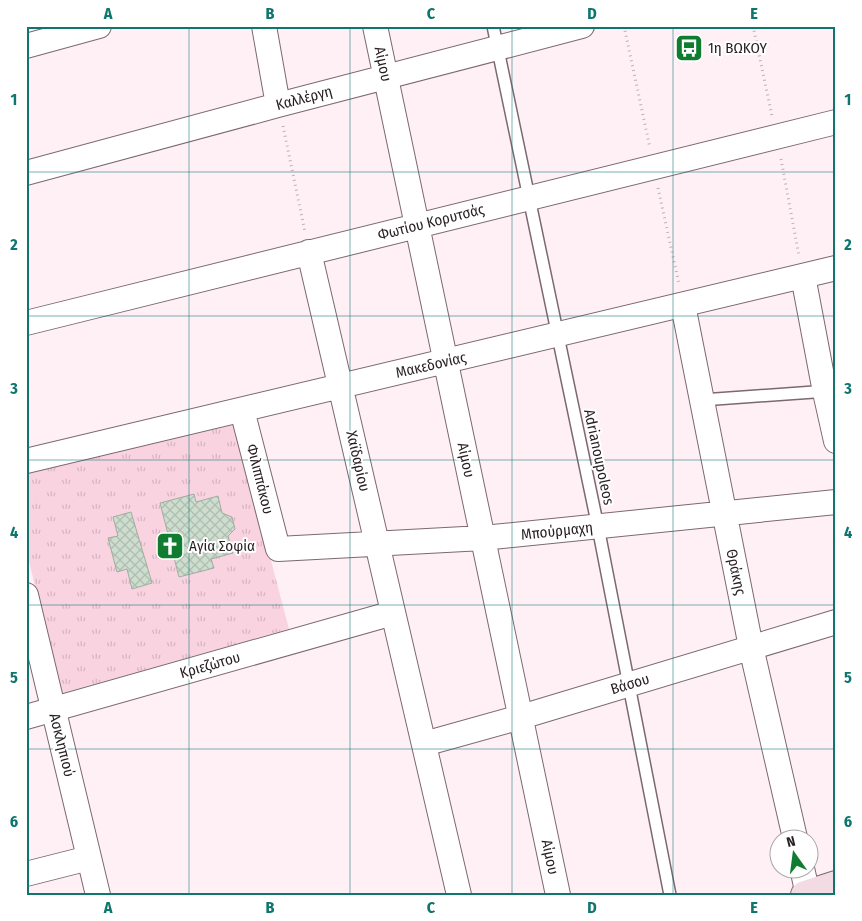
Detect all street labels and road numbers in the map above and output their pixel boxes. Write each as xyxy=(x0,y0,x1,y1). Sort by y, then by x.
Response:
street label: Αίμου xyxy=(371,45,395,83)
street label: Καλλέργη xyxy=(274,82,334,114)
street label: Φωτίου Κορυτσάς xyxy=(376,200,487,244)
street label: Μακεδονίας xyxy=(394,348,469,382)
street label: Adrianoupoleos xyxy=(580,407,618,507)
street label: Χαϊδαρίου xyxy=(342,429,374,493)
street label: Αίμου xyxy=(454,441,478,479)
street label: Φιλιππάκου xyxy=(243,442,277,516)
street label: Μπούρμαχη xyxy=(520,518,594,544)
street label: Θράκης xyxy=(722,547,750,597)
street label: Κριεζώτου xyxy=(178,648,242,682)
street label: Βάσου xyxy=(608,670,652,698)
street label: Ασκληπιού xyxy=(45,711,79,779)
street label: Αίμου xyxy=(538,838,562,876)

